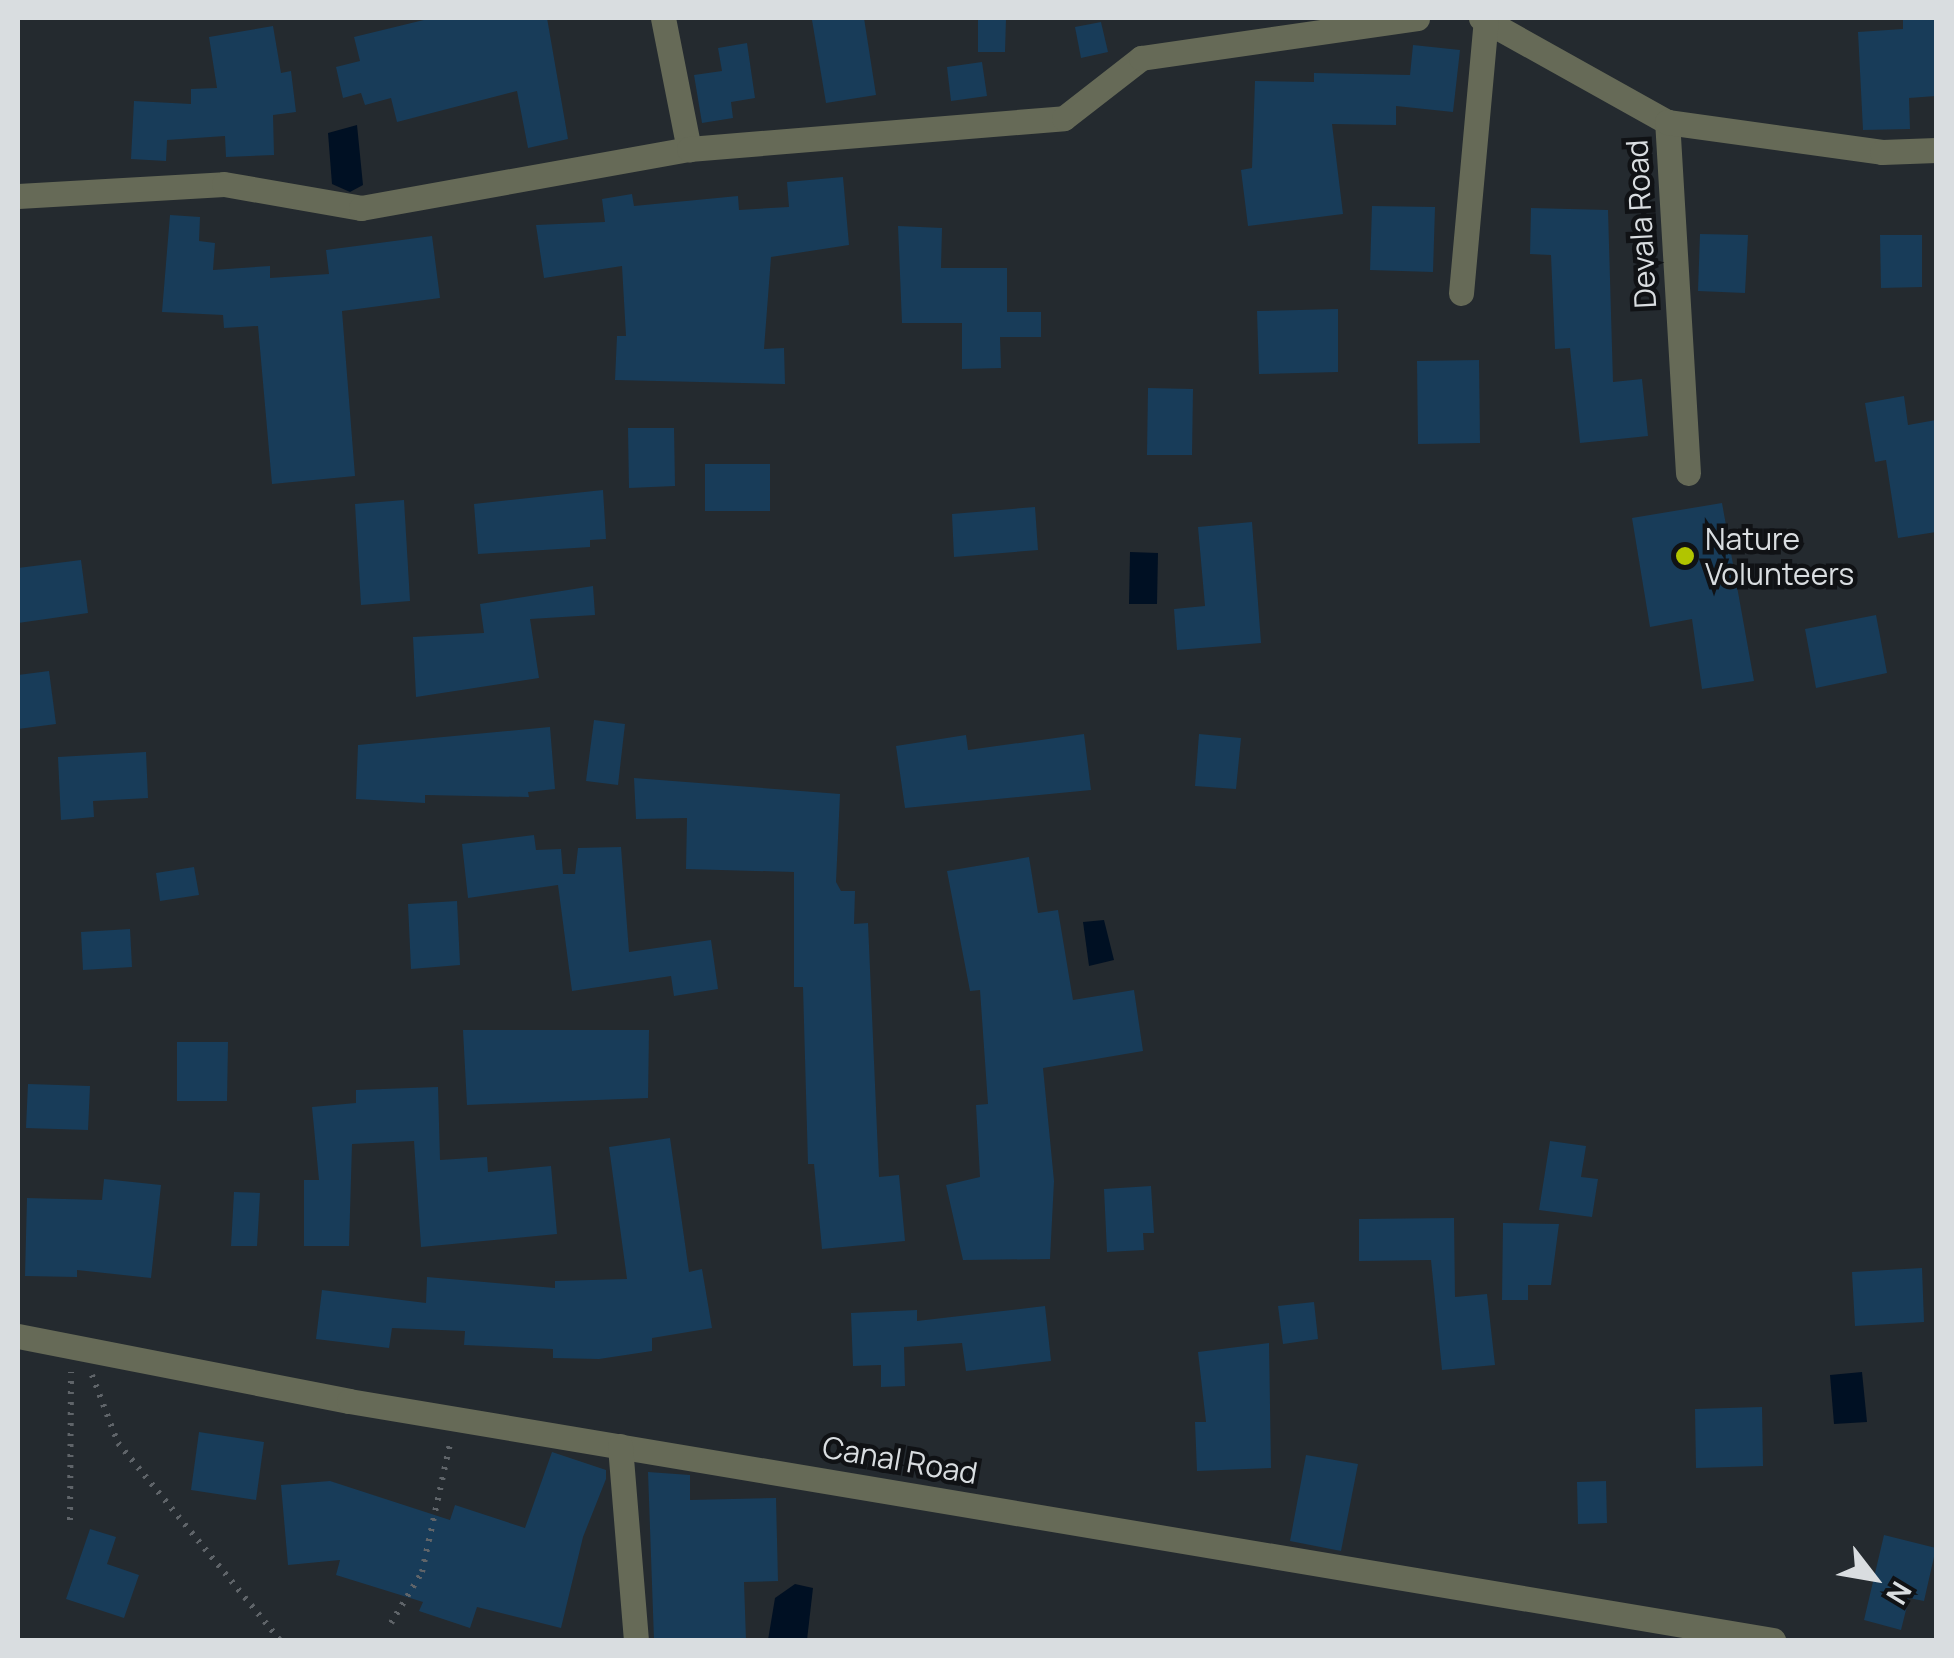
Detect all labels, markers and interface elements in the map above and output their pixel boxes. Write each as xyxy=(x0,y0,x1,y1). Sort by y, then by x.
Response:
street label: Devala Road xyxy=(1619,139,1663,309)
place label: Nature Volunteers xyxy=(1705,521,1854,592)
marker: Nature Volunteers xyxy=(1674,545,1696,567)
street label: Canal Road xyxy=(820,1429,980,1491)
north arrow xyxy=(1824,1528,1924,1628)
text: N xyxy=(1878,1575,1921,1612)

